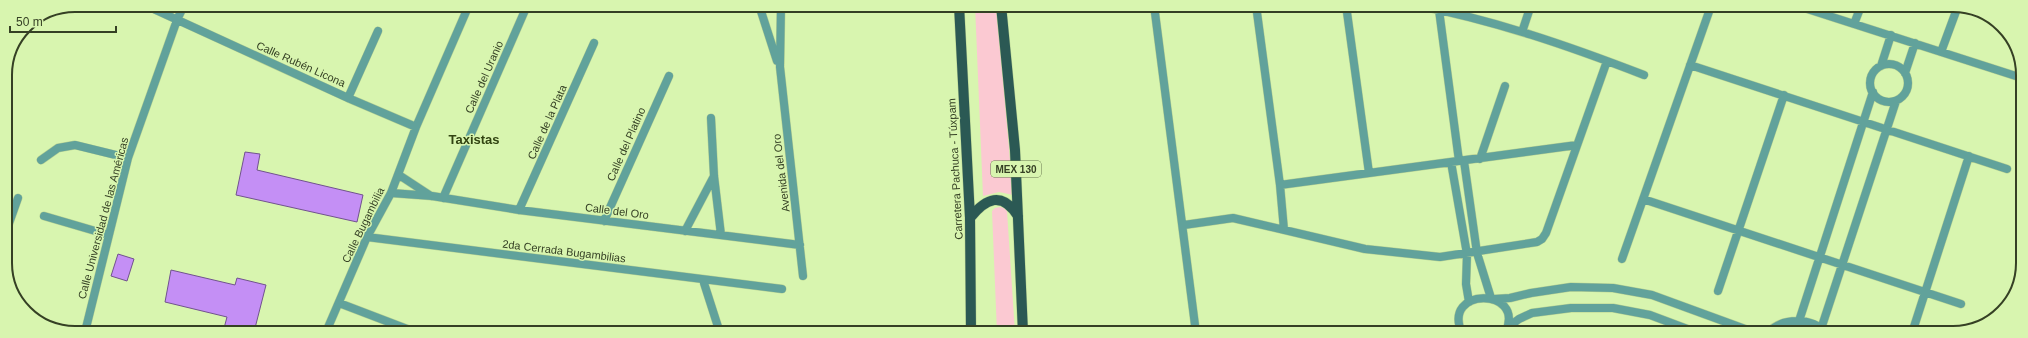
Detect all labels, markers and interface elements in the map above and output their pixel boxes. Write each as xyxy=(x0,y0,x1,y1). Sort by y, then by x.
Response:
scale bar xyxy=(10,8,116,34)
text: 50 m xyxy=(16,15,43,29)
street label: Calle Rubén Licona xyxy=(255,39,348,89)
street label: Calle del Uranio xyxy=(463,39,505,115)
street label: Calle de la Plata xyxy=(525,82,569,161)
street label: Carretera Pachuca - Túxpam xyxy=(945,98,965,240)
street label: Calle del Platino xyxy=(604,105,648,183)
district label: Taxistas xyxy=(448,132,500,147)
street label: Avenida del Oro xyxy=(770,133,792,213)
street label: Calle Universidad de las Américas xyxy=(76,135,131,300)
road number: MEX 130 xyxy=(991,161,1041,177)
street label: Calle Bugambilia xyxy=(340,184,387,265)
street label: Calle del Oro xyxy=(584,201,650,221)
street label: 2da Cerrada Bugambilias xyxy=(502,237,627,265)

